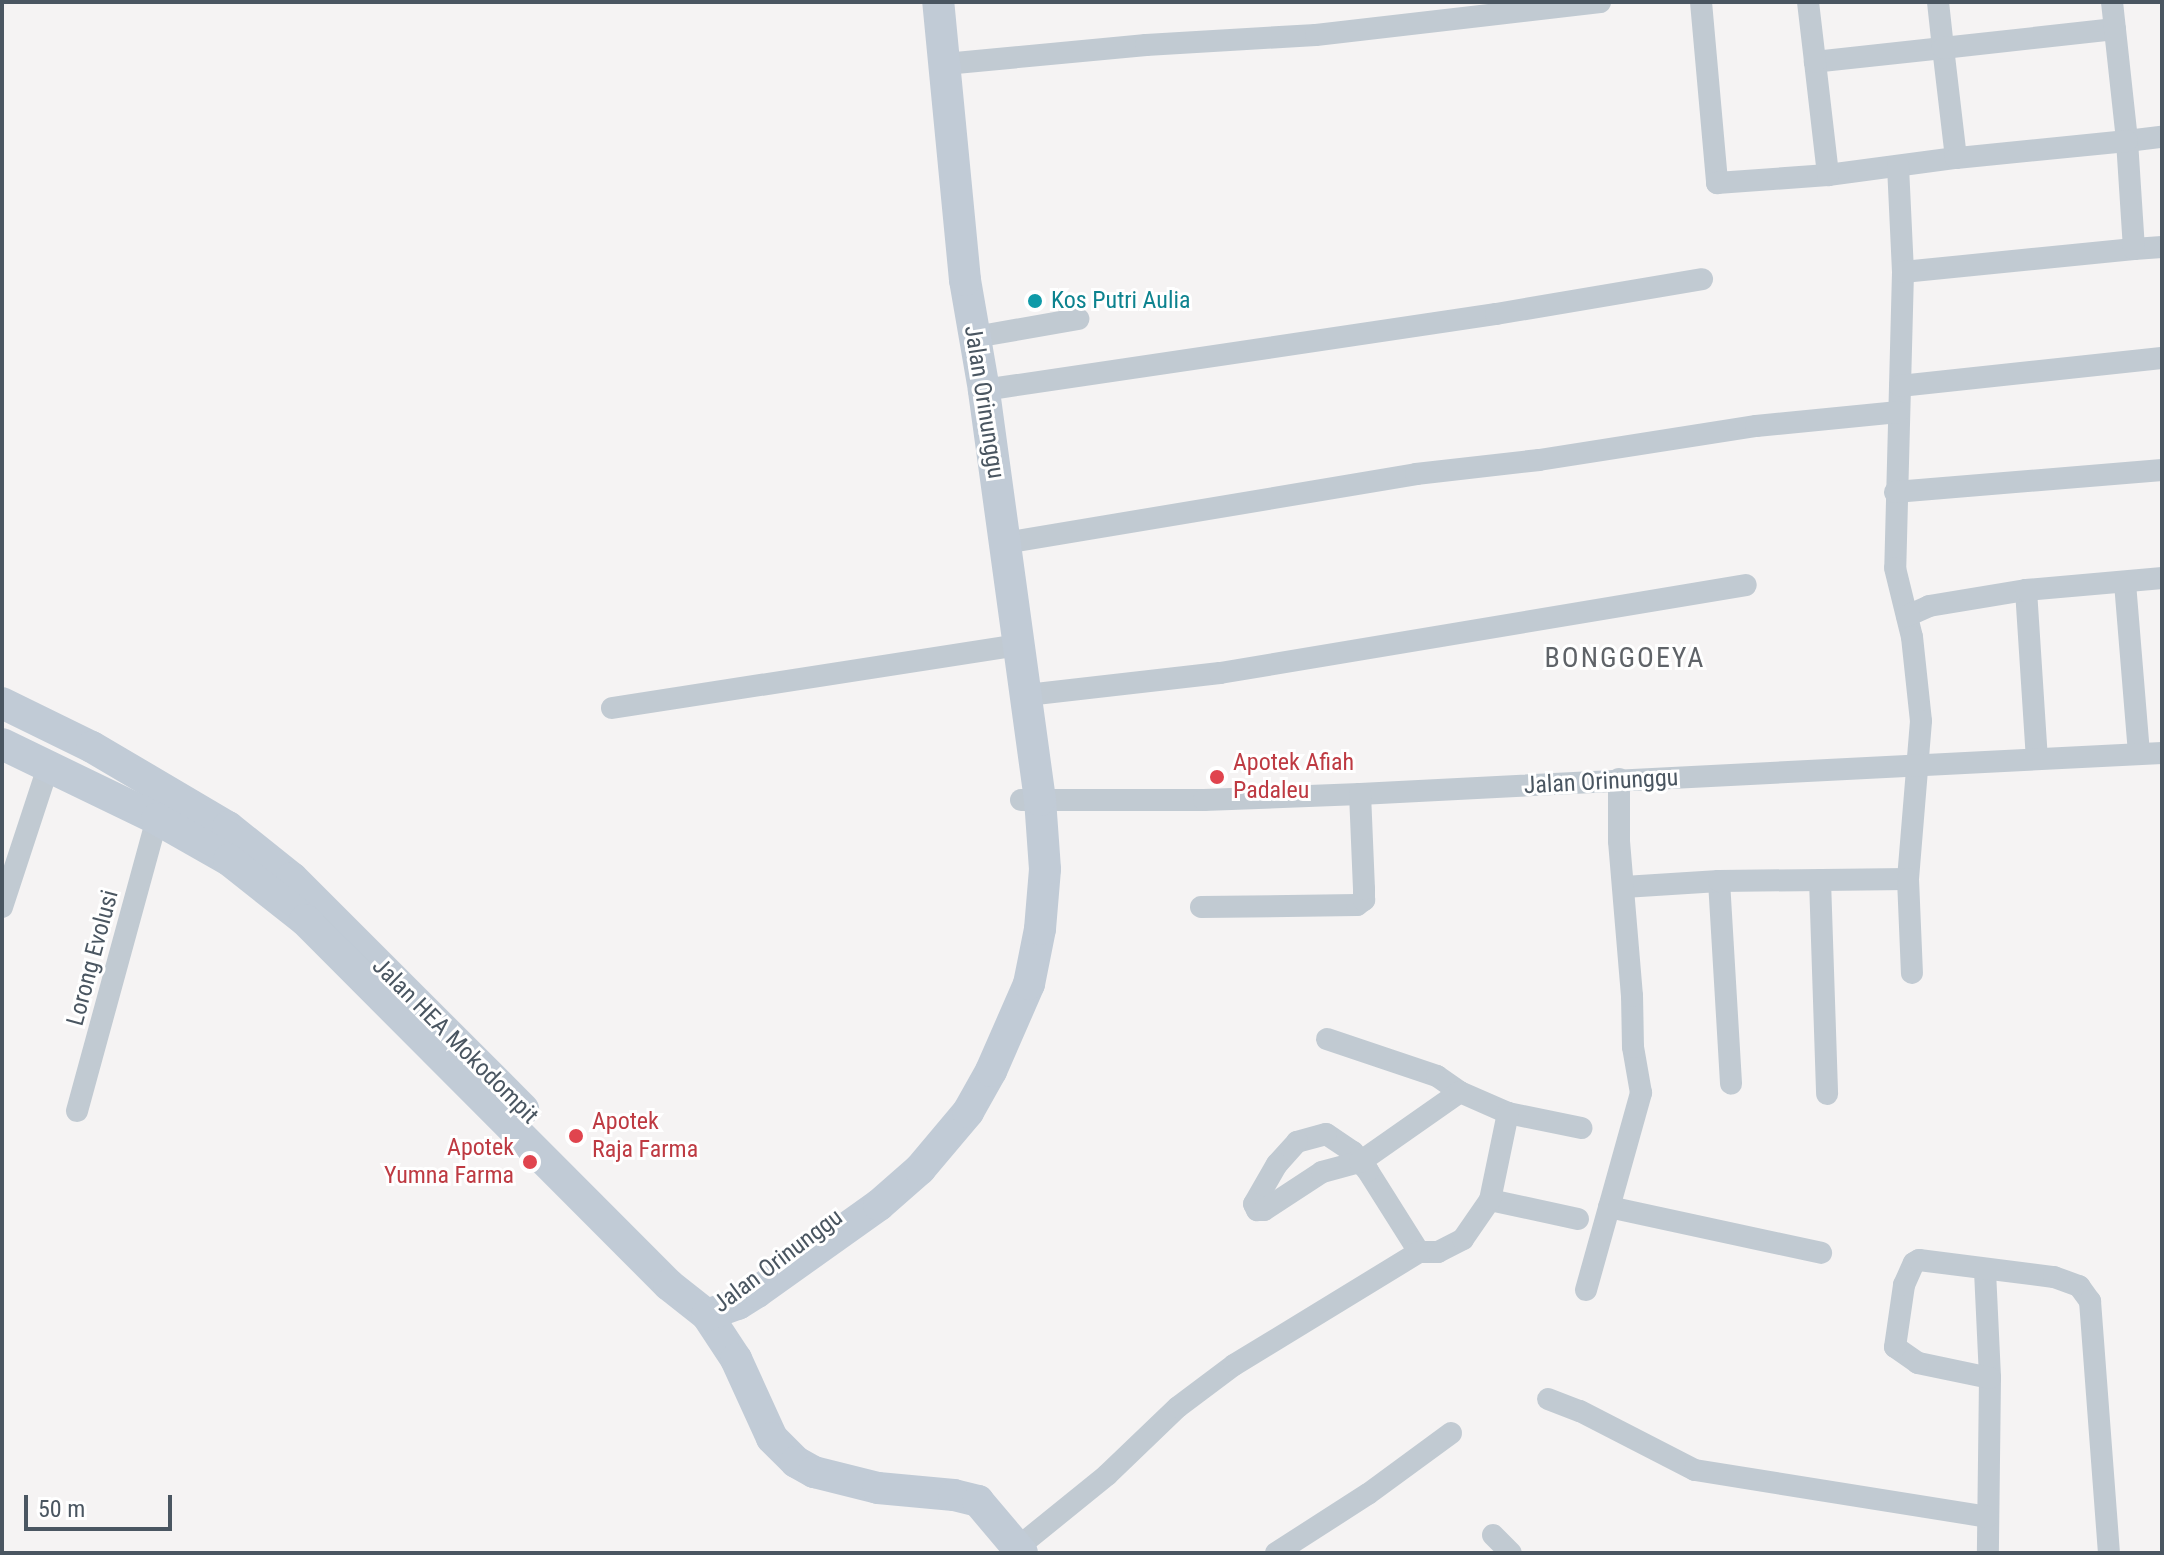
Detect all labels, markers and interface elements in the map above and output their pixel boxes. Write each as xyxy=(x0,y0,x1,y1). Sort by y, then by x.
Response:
place label: Kos Putri Aulia xyxy=(1051,287,1190,315)
marker: Kos Putri Aulia xyxy=(1026,292,1044,310)
street label: Jalan Orinunggu xyxy=(958,323,1010,481)
district label: BONGGOEYA xyxy=(1545,641,1705,675)
place label: Apotek Afiah Padaleu xyxy=(1233,749,1354,805)
street label: Jalan Orinunggu xyxy=(1523,764,1679,800)
marker: Apotek Afiah Padaleu xyxy=(1208,768,1226,786)
street label: Lorong Evolusi xyxy=(61,887,125,1029)
street label: Jalan HEA Mokodompit xyxy=(366,952,544,1130)
place label: Apotek Raja Farma xyxy=(592,1108,698,1164)
marker: Apotek Raja Farma xyxy=(567,1127,585,1145)
place label: Apotek Yumna Farma xyxy=(384,1134,514,1190)
marker: Apotek Yumna Farma xyxy=(521,1153,539,1171)
street label: Jalan Orinunggu xyxy=(708,1203,848,1319)
scale bar xyxy=(28,1479,176,1529)
text: 50 m xyxy=(38,1495,85,1523)

